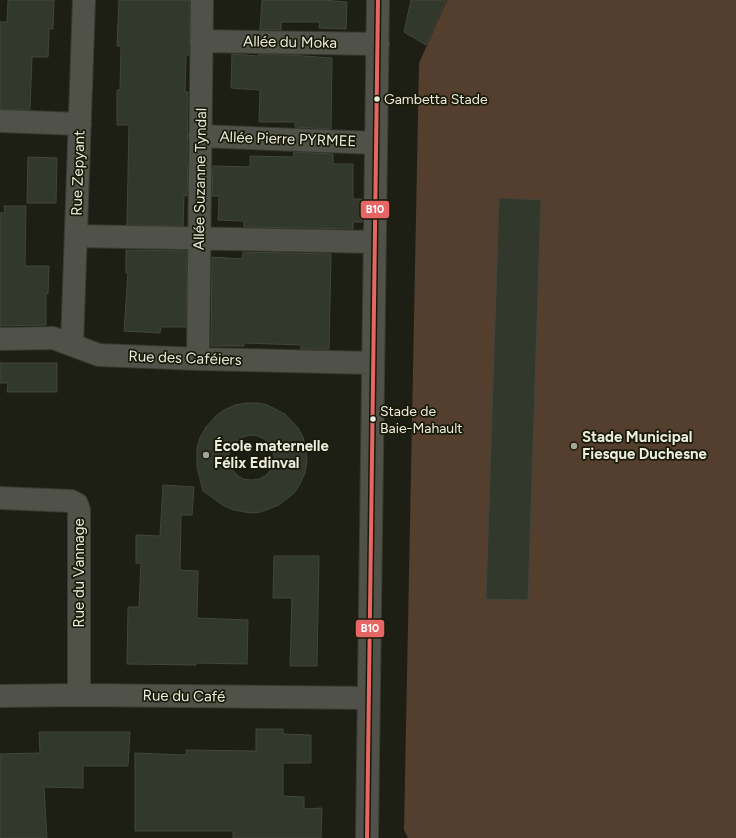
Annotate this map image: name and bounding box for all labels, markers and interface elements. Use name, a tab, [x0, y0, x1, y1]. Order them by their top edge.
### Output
street label: Allée du Moka	[243, 32, 337, 52]
place label: Gambetta Stade	[384, 91, 488, 108]
marker: Gambetta Stade	[372, 94, 382, 104]
street label: Allée Suzanne Tyndal	[190, 108, 210, 250]
street label: Allée Pierre PYRMEE	[219, 128, 357, 150]
street label: Rue Zepyant	[68, 130, 88, 216]
line badge: B10	[360, 200, 390, 219]
text: B10	[366, 203, 384, 216]
street label: Rue des Caféiers	[128, 347, 242, 369]
place label: Stade de Baie-Mahault	[380, 403, 463, 437]
marker: Stade de Baie-Mahault	[368, 414, 378, 424]
place label: Stade Municipal Fiesque Duchesne	[582, 428, 707, 463]
place label: École maternelle Félix Edinval	[214, 437, 329, 472]
marker: Stade Municipal Fiesque Duchesne	[569, 441, 579, 451]
marker: École maternelle Félix Edinval	[201, 450, 211, 460]
street label: Rue du Vannage	[70, 518, 88, 628]
line badge: B10	[355, 619, 385, 638]
text: B10	[361, 622, 379, 635]
street label: Rue du Café	[143, 686, 225, 706]

